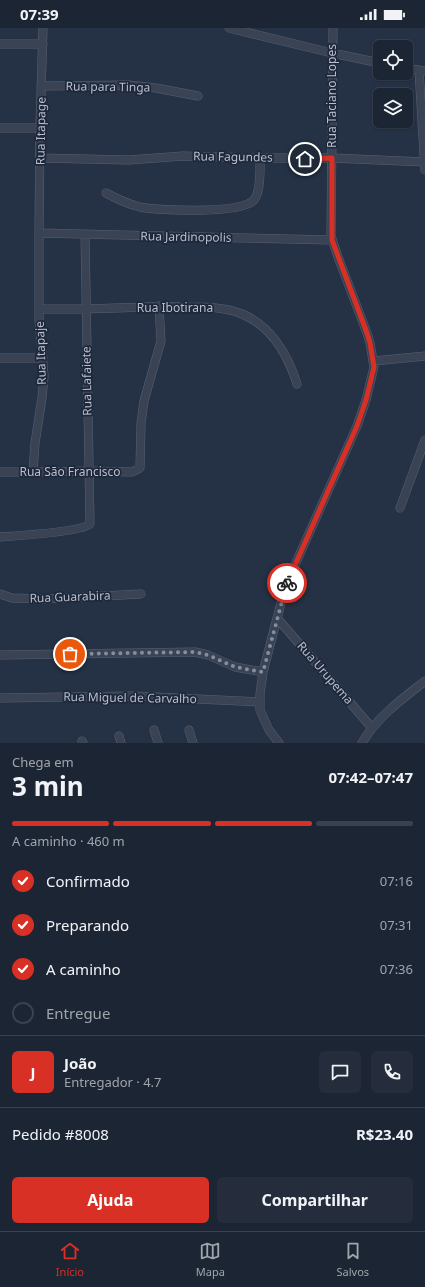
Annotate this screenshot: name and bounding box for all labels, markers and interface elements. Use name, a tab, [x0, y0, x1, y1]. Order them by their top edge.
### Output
text: 07:39	[20, 4, 59, 24]
map controls	[373, 40, 413, 128]
button: locate	[373, 40, 413, 80]
street label: Rua Taciano Lopes	[323, 44, 340, 148]
street label: Rua para Tinga	[66, 77, 151, 96]
button: layers	[373, 88, 413, 128]
street label: Rua Itapage	[31, 97, 50, 165]
pin	[288, 142, 322, 176]
street label: Rua Fagundes	[193, 147, 273, 166]
icon: home	[294, 148, 316, 170]
street label: Rua Jardinopolis	[140, 227, 232, 246]
street label: Rua Ibotirana	[137, 299, 213, 316]
street label: Rua Itapaje	[31, 321, 50, 385]
street label: Rua Lafaiete	[77, 346, 96, 416]
street label: Rua São Francisco	[19, 463, 121, 480]
courier	[267, 563, 307, 603]
icon: bike	[276, 572, 298, 594]
street label: Rua Guarabira	[29, 587, 111, 606]
pin	[53, 637, 87, 671]
street label: Rua Urupema	[293, 638, 357, 708]
icon: bag	[59, 643, 81, 665]
street label: Rua Miguel de Carvalho	[63, 688, 197, 707]
text: Chega em	[12, 753, 74, 771]
text: 07:42–07:47	[328, 767, 413, 787]
text: 3 min	[12, 768, 84, 804]
text: A caminho · 460 m	[12, 832, 125, 850]
icon: check	[12, 870, 34, 892]
text: Confirmado	[46, 871, 130, 891]
text: 07:16	[380, 872, 413, 890]
icon: check	[12, 914, 34, 936]
text: Preparando	[46, 915, 129, 935]
text: 07:31	[380, 916, 413, 934]
icon: check	[12, 958, 34, 980]
text: A caminho	[46, 959, 121, 979]
text: 07:36	[380, 960, 413, 978]
text: Entregue	[46, 1003, 110, 1023]
button: chat	[319, 1051, 361, 1093]
button: phone	[371, 1051, 413, 1093]
text: João	[64, 1053, 97, 1073]
text: J	[31, 1062, 35, 1082]
text: Entregador · 4.7	[64, 1073, 162, 1091]
text: Pedido #8008	[12, 1124, 109, 1144]
text: R$23.40	[356, 1124, 413, 1144]
button: Ajuda	[12, 1177, 209, 1223]
button: Compartilhar	[217, 1177, 413, 1223]
tab: Início	[56, 1240, 84, 1279]
tab: Mapa	[196, 1240, 225, 1279]
tab: Salvos	[337, 1240, 369, 1279]

